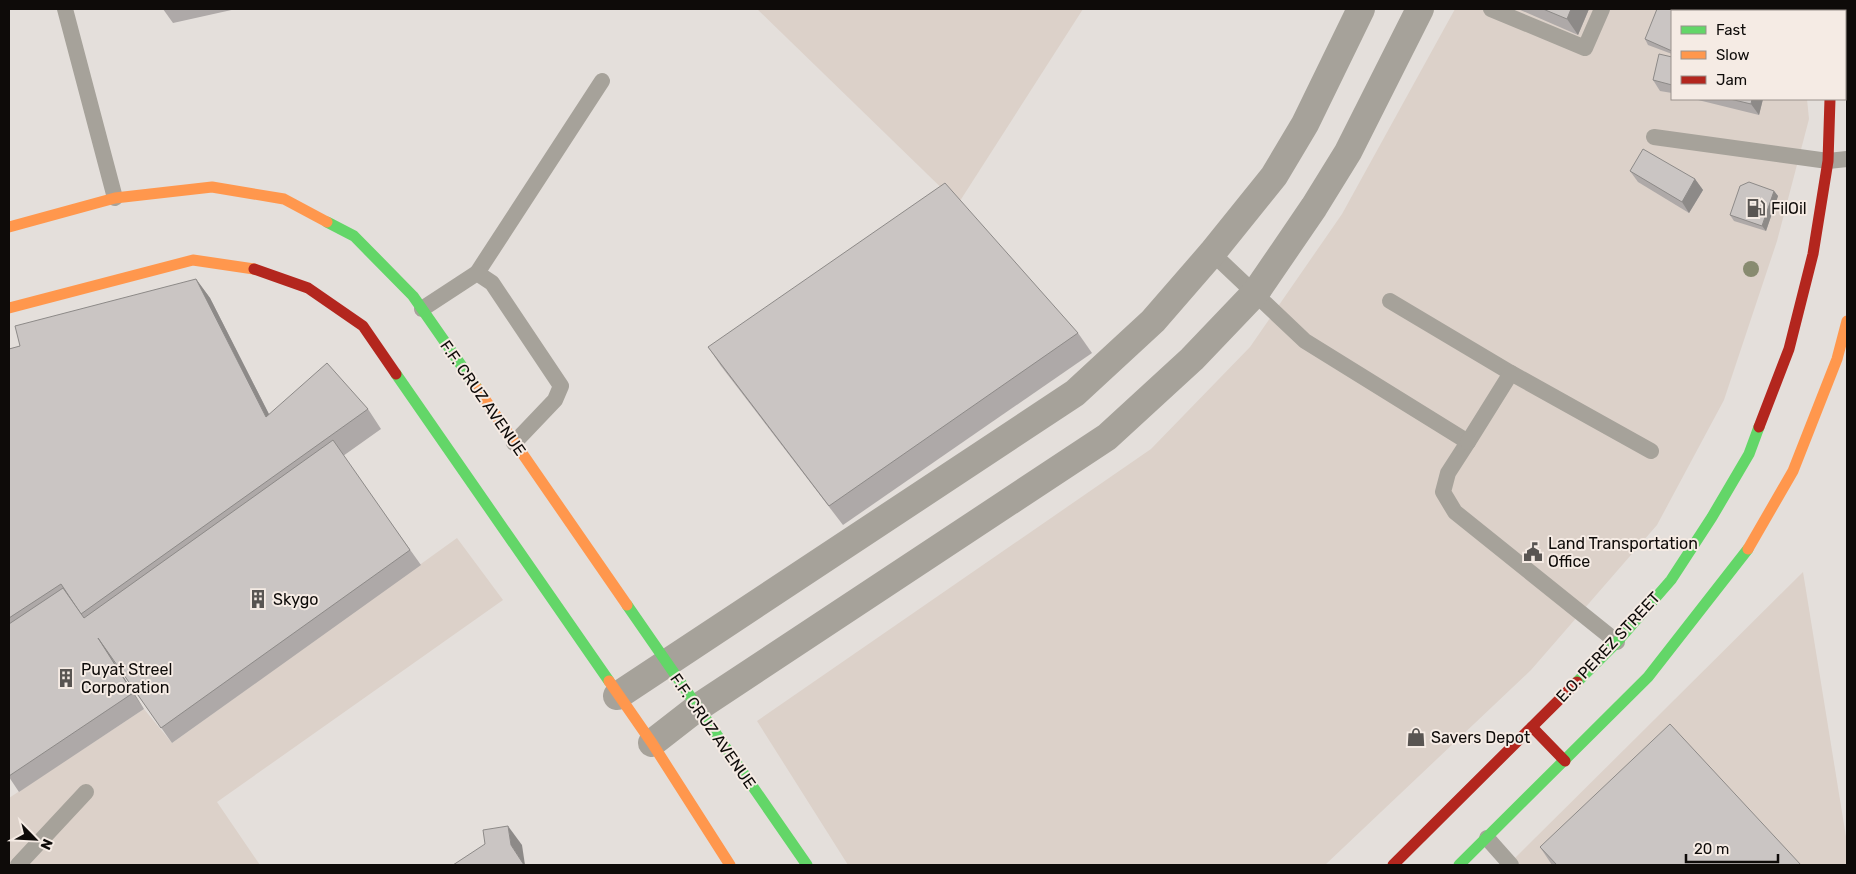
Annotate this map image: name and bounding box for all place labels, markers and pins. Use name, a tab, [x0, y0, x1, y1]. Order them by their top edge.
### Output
fuel station icon: FilOil	[1745, 197, 1767, 219]
place label: FilOil	[1771, 199, 1807, 218]
place label: Land Transportation Office	[1548, 534, 1698, 571]
public building icon: Land Transportation Office	[1522, 541, 1544, 563]
building icon: Skygo	[247, 588, 269, 610]
place label: Skygo	[273, 590, 319, 609]
place label: Puyat Streel Corporation	[81, 660, 172, 697]
building icon: Puyat Streel Corporation	[55, 667, 77, 689]
shop icon: Savers Depot	[1405, 726, 1427, 748]
place label: Savers Depot	[1431, 728, 1530, 747]

